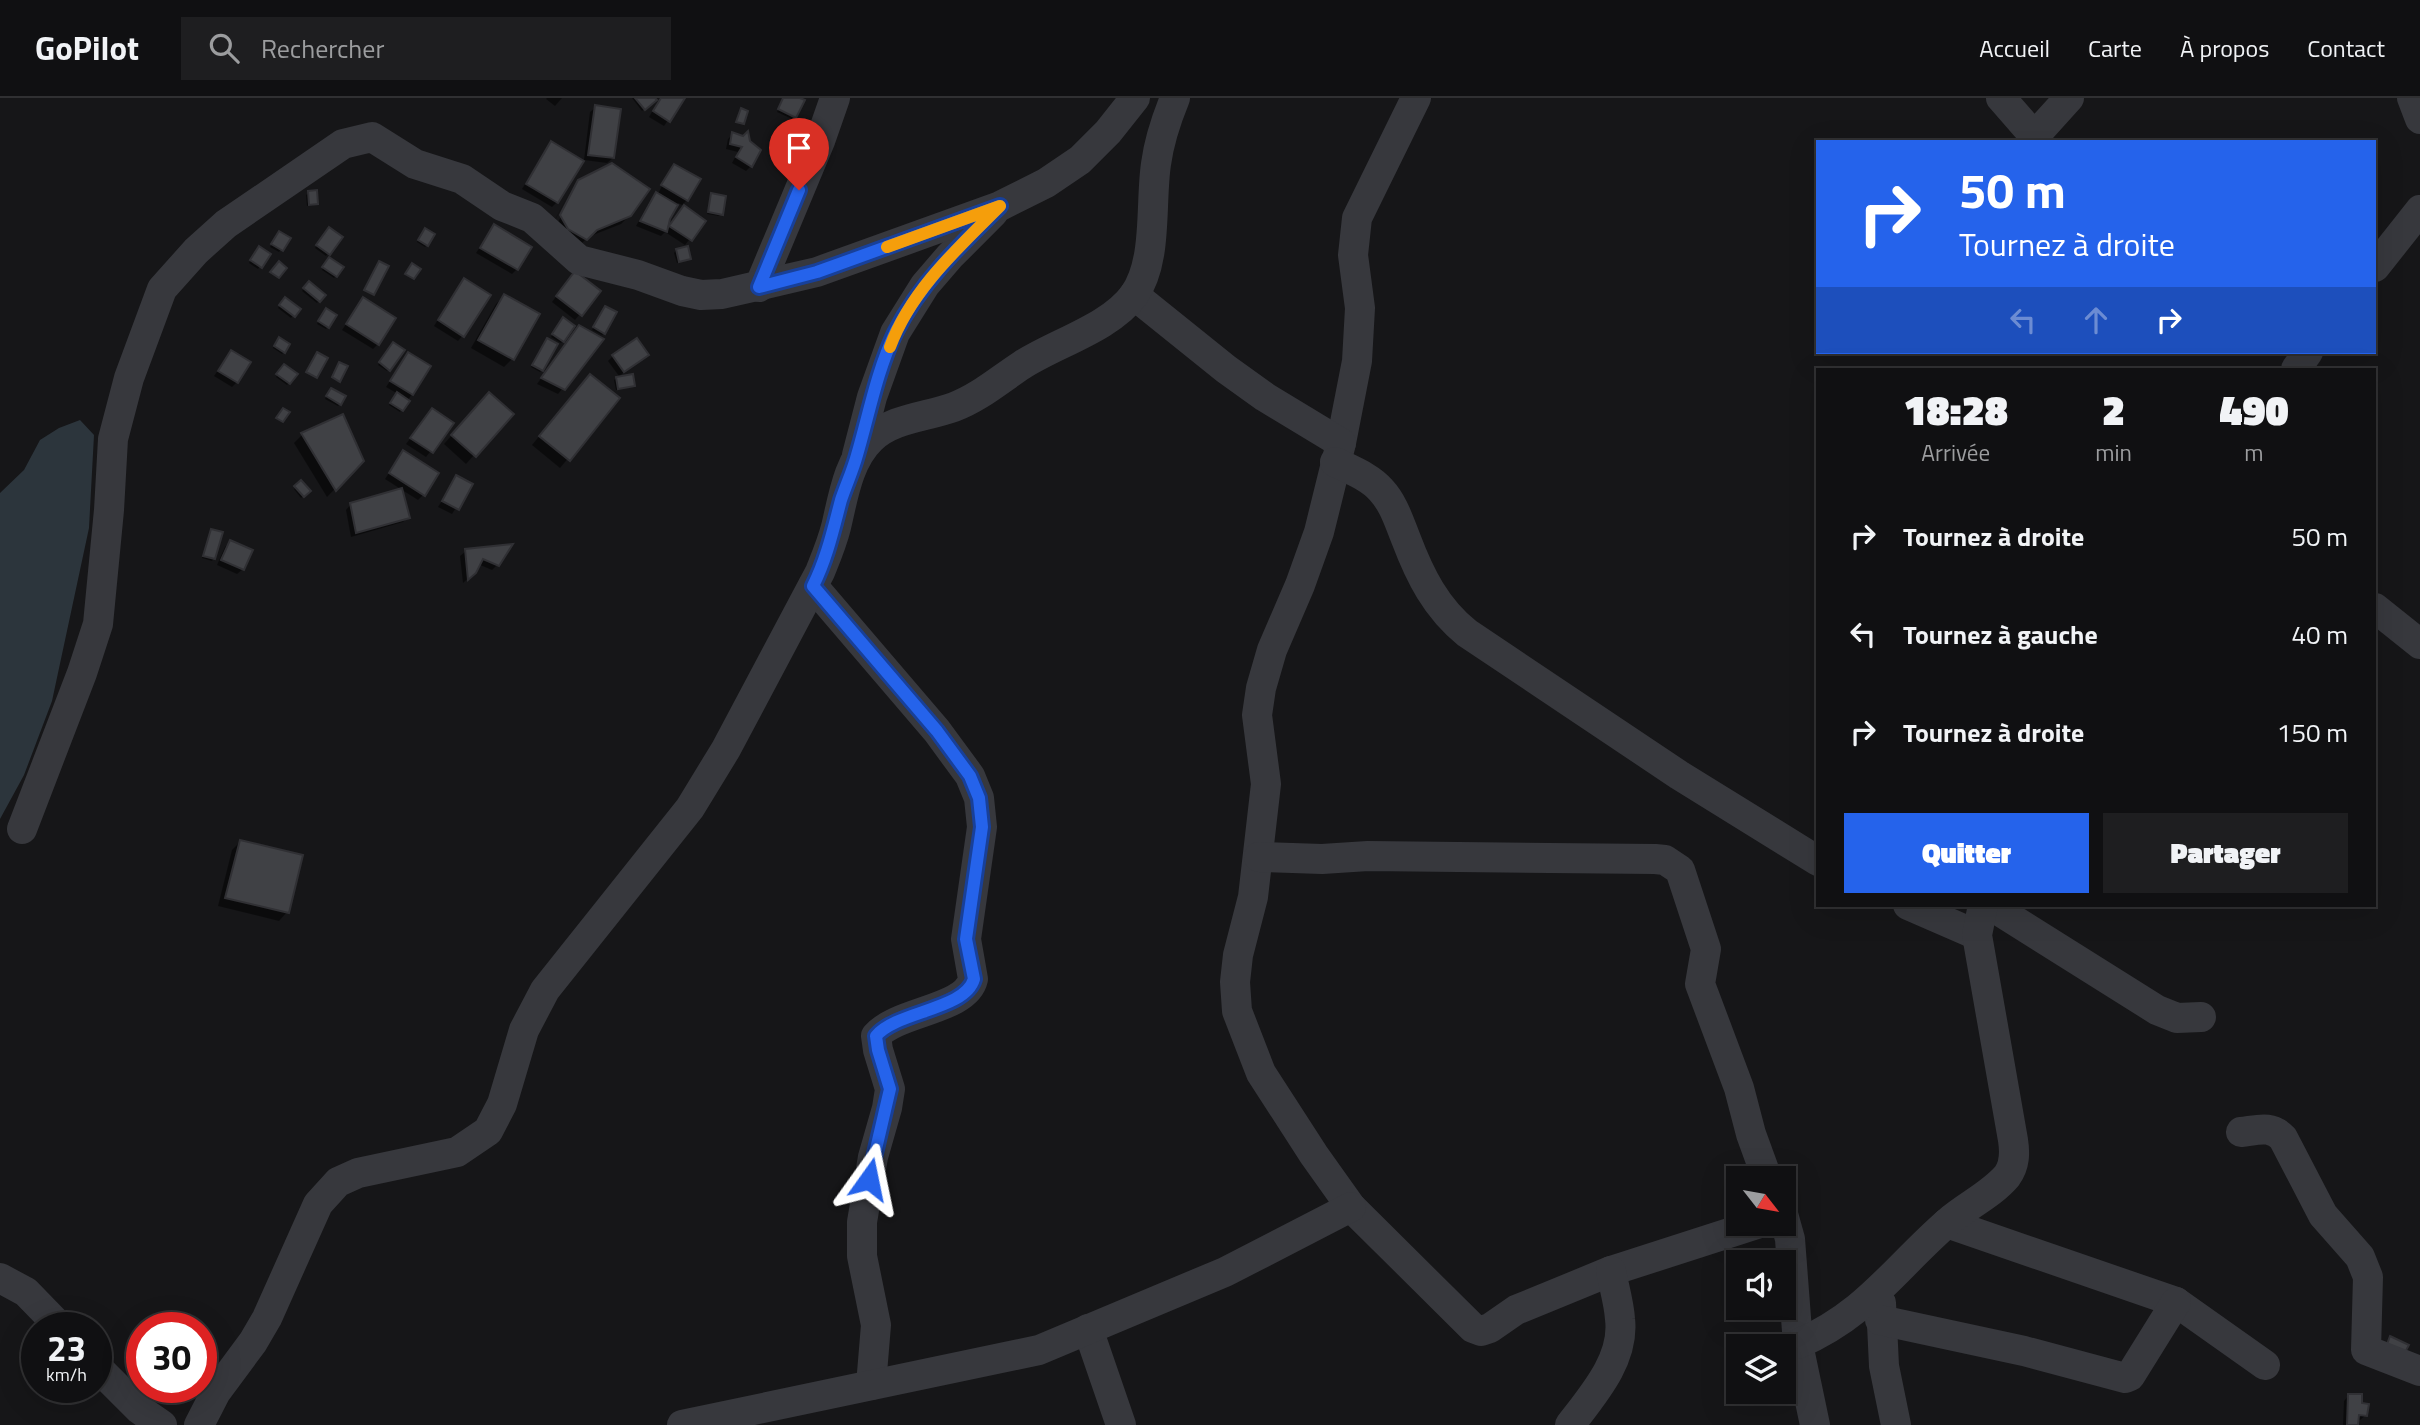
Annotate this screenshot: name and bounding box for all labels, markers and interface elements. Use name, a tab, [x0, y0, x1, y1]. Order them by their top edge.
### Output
search box	[181, 17, 671, 80]
text: GoPilot	[35, 23, 139, 73]
icon: search	[205, 29, 243, 67]
text: Rechercher	[261, 29, 384, 68]
text: Accueil	[1979, 30, 2050, 66]
text: Carte	[2088, 30, 2142, 66]
text: À propos	[2180, 30, 2269, 66]
text: Contact	[2307, 30, 2385, 66]
pin	[769, 118, 829, 190]
icon: arrive	[780, 129, 818, 167]
text: 50 m	[1959, 152, 2066, 227]
icon: right	[1844, 168, 1935, 259]
text: Tournez à droite	[1959, 220, 2175, 268]
icon: left	[2004, 301, 2042, 339]
icon: ahead	[2077, 301, 2115, 339]
icon: right	[2150, 301, 2188, 339]
text: 18:28	[1903, 377, 2008, 441]
text: 2	[2102, 377, 2125, 441]
text: 490	[2219, 377, 2289, 441]
text: Arrivée	[1921, 435, 1990, 470]
text: min	[2095, 435, 2132, 470]
text: m	[2244, 435, 2264, 470]
icon: right	[1844, 517, 1882, 555]
text: Tournez à droite	[1903, 517, 2084, 556]
text: 50 m	[2291, 517, 2348, 556]
icon: left	[1844, 615, 1882, 653]
text: Tournez à gauche	[1903, 615, 2098, 654]
text: 40 m	[2291, 615, 2348, 654]
icon: right	[1844, 713, 1882, 751]
text: Tournez à droite	[1903, 713, 2084, 752]
text: 150 m	[2277, 713, 2348, 752]
button: Quitter	[1844, 813, 2089, 893]
button: Partager	[2103, 813, 2348, 893]
position arrow	[832, 1142, 906, 1216]
north arrow	[1726, 1166, 1796, 1236]
map controls	[1726, 1166, 1796, 1404]
button: sound	[1726, 1250, 1796, 1320]
speed limit sign: 30	[126, 1312, 217, 1403]
text: 23	[47, 1321, 86, 1375]
button: layers	[1726, 1334, 1796, 1404]
text: km/h	[46, 1361, 87, 1388]

